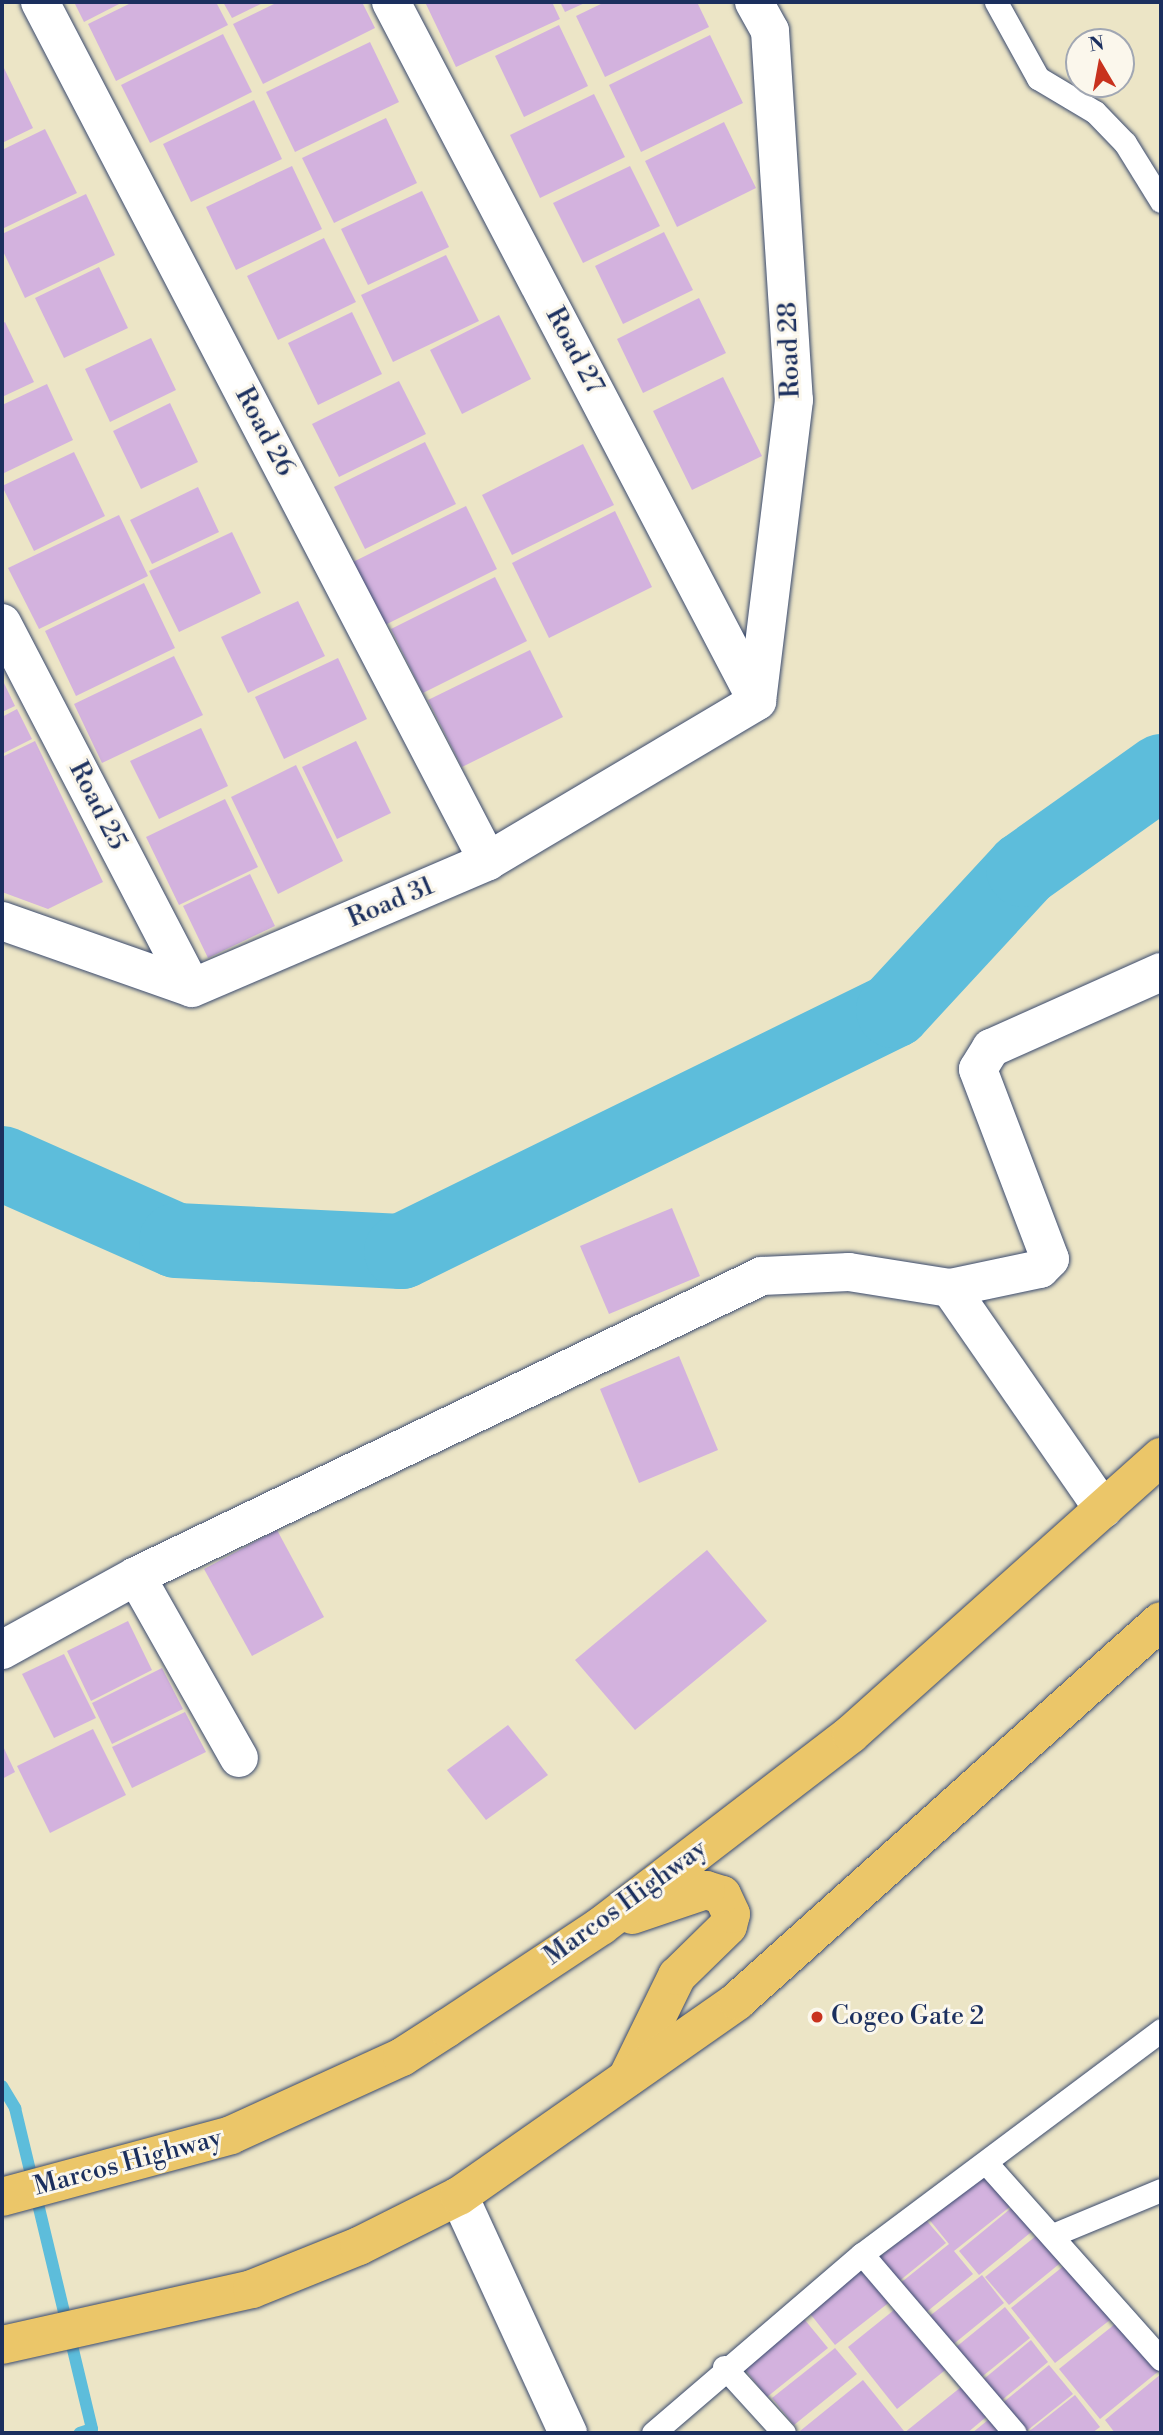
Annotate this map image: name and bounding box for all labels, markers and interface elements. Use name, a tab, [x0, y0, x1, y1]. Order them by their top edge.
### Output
north arrow	[1065, 28, 1135, 98]
text: N	[1087, 31, 1106, 57]
street label: Road 28	[773, 301, 807, 399]
street label: Road 27	[538, 302, 610, 400]
street label: Road 26	[228, 382, 300, 482]
street label: Road 25	[62, 757, 132, 855]
street label: Road 31	[343, 871, 439, 935]
street label: Marcos Highway	[539, 1834, 713, 1972]
place label: Cogeo Gate 2	[831, 2001, 984, 2033]
marker: Cogeo Gate 2	[809, 2009, 825, 2025]
street label: Marcos Highway	[31, 2123, 225, 2203]

